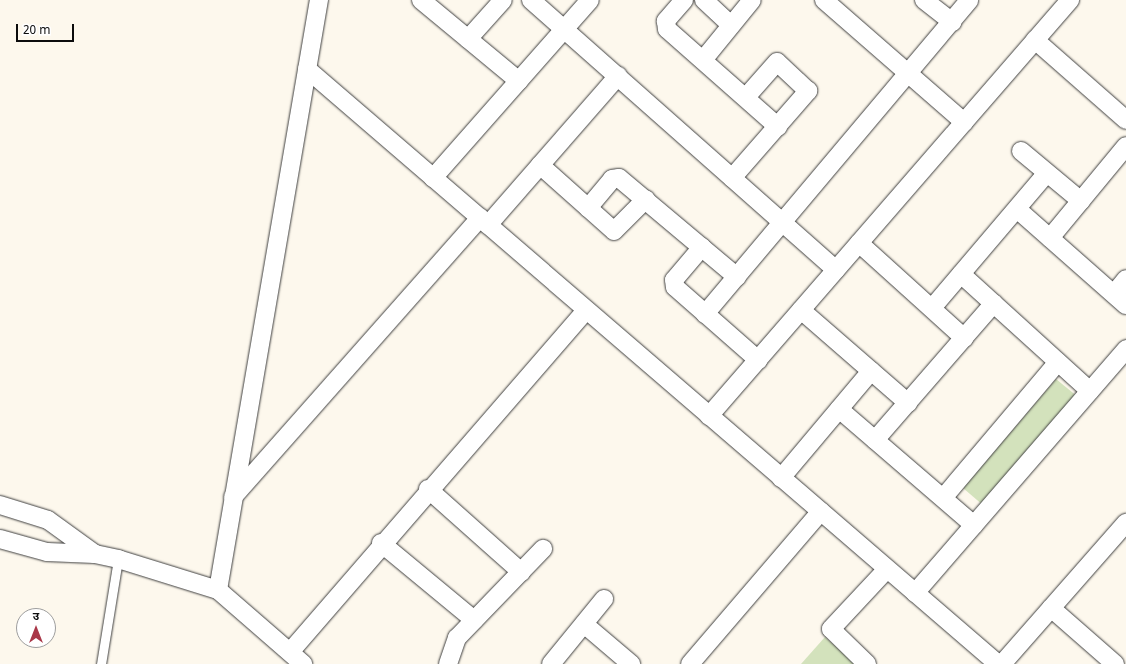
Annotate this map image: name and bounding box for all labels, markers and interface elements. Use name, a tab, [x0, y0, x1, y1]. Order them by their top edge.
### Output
scale bar	[18, 16, 76, 42]
text: 20 m	[23, 23, 51, 39]
north arrow	[16, 608, 56, 648]
text: उ	[33, 610, 39, 624]

